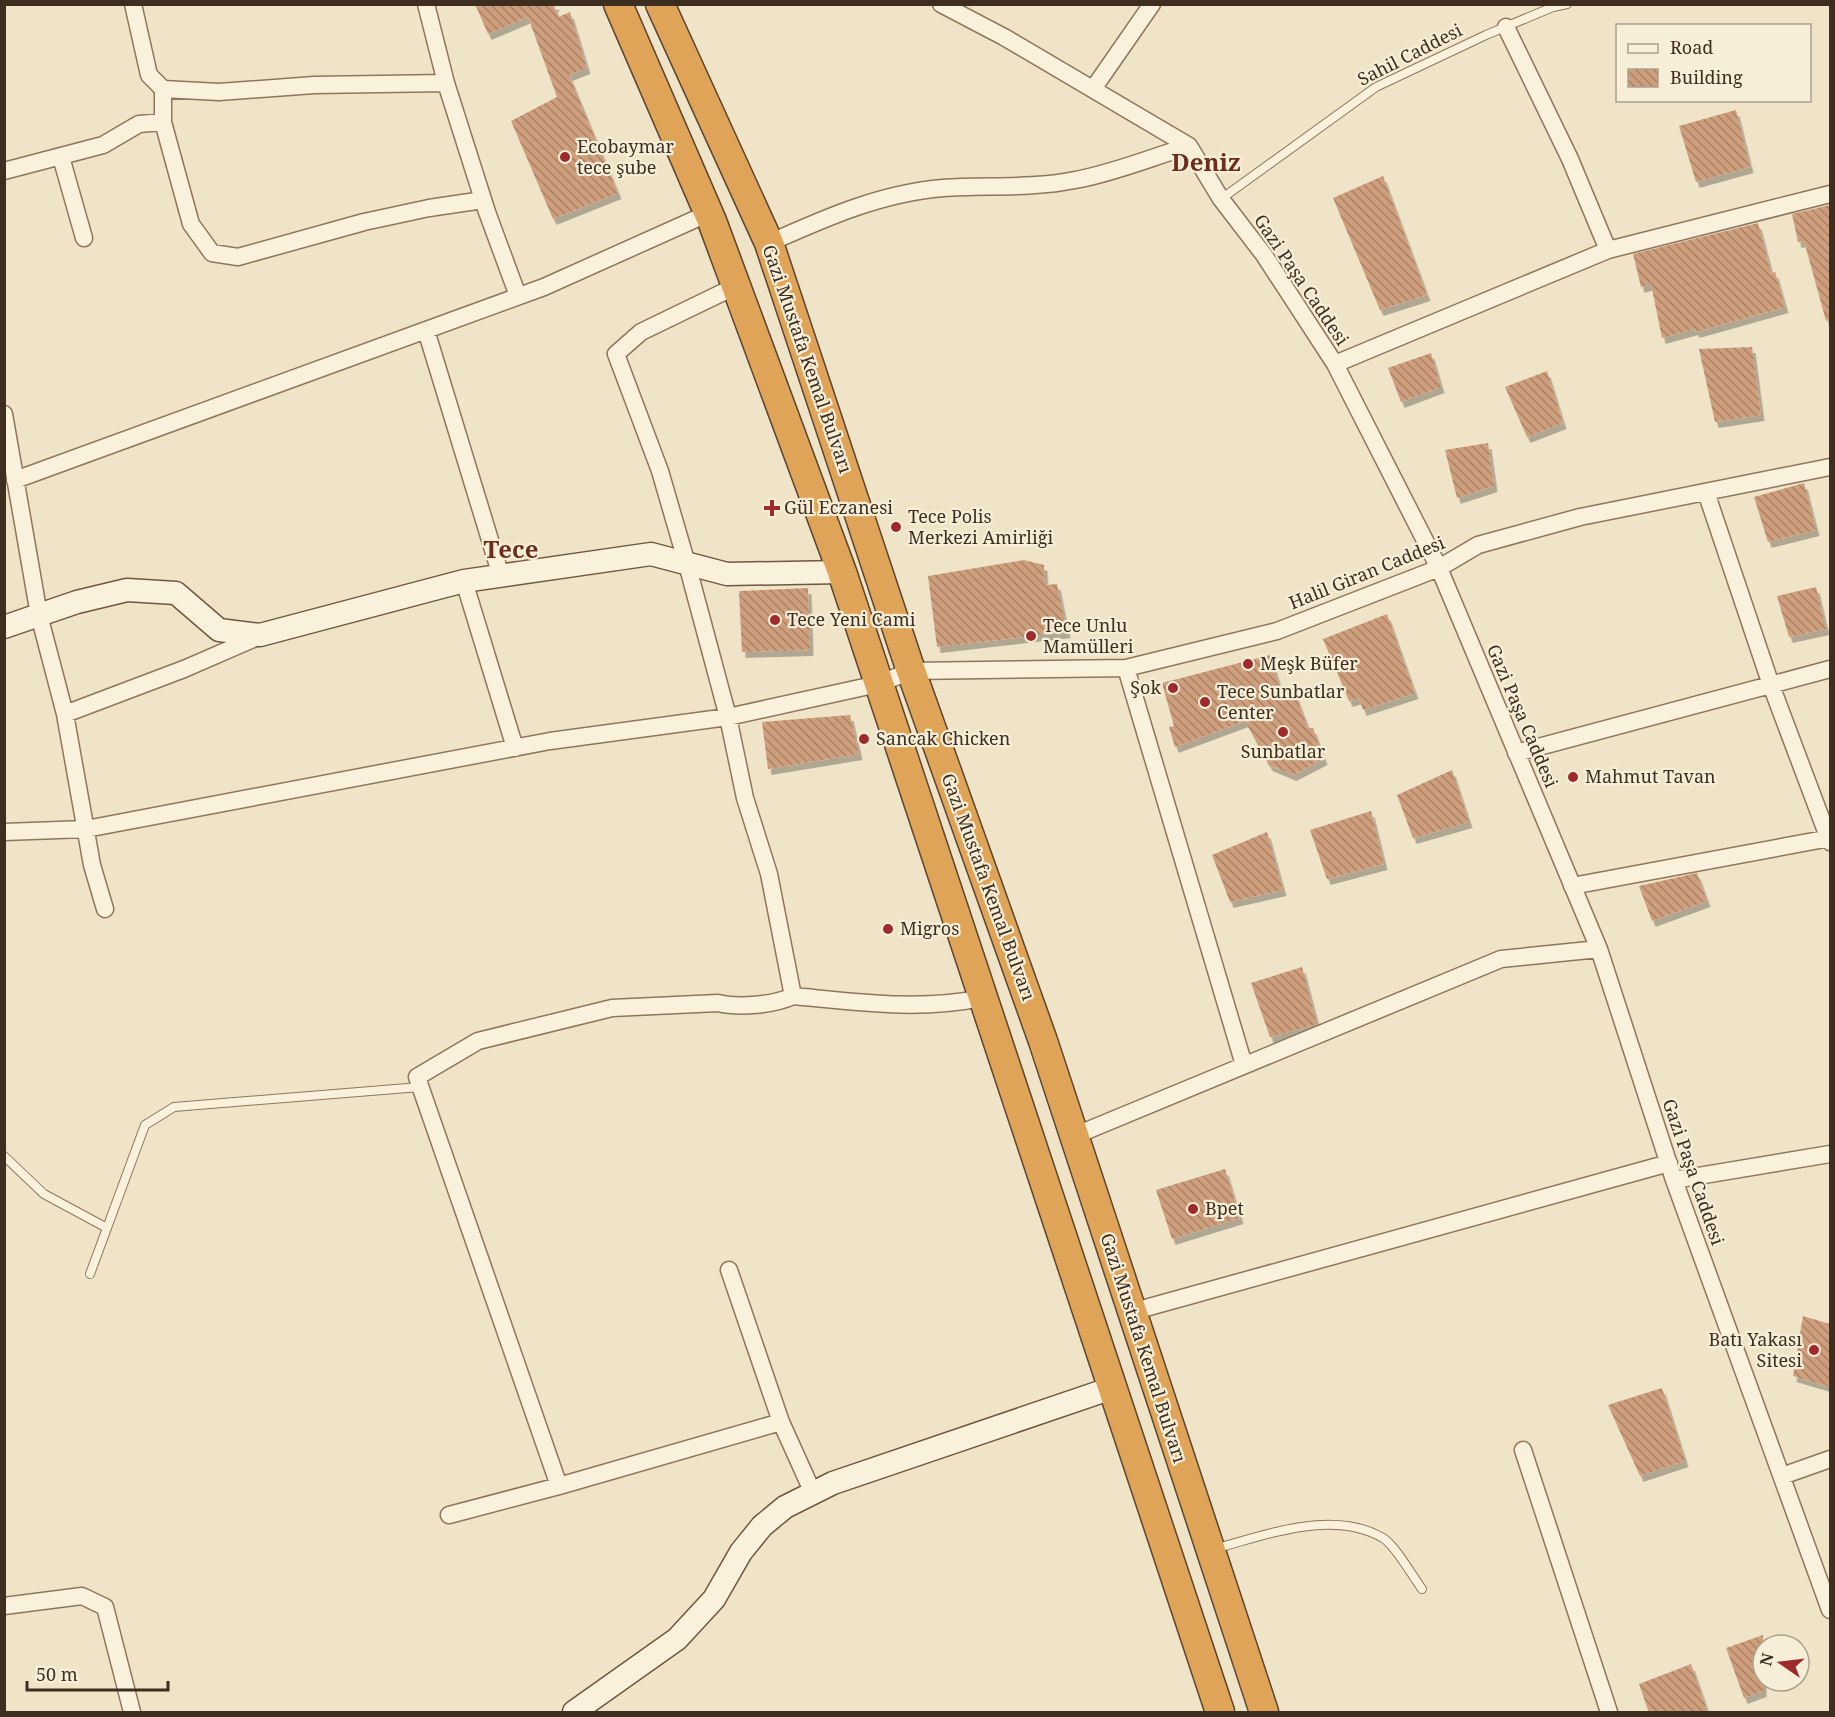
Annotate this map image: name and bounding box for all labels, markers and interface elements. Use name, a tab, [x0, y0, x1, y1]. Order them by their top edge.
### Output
street label: Sahil Caddesi	[1353, 17, 1466, 91]
legend	[1616, 24, 1811, 102]
text: Road	[1670, 35, 1713, 59]
text: Building	[1670, 65, 1743, 89]
place label: Ecobaymar tece şube	[577, 134, 675, 179]
district label: Deniz	[1171, 145, 1241, 178]
marker: Ecobaymar tece şube	[558, 150, 572, 164]
street label: Gazi Paşa Caddesi	[1249, 209, 1355, 350]
street label: Gazi Mustafa Kemal Bulvarı	[758, 241, 858, 476]
place label: Gül Eczanesi	[784, 495, 893, 519]
marker: Gül Eczanesi	[765, 501, 779, 515]
place label: Tece Polis Merkezi Amirliği	[908, 504, 1053, 549]
marker: Tece Polis Merkezi Amirliği	[889, 520, 903, 534]
street label: Halil Giran Caddesi	[1285, 530, 1448, 614]
district label: Tece	[484, 532, 538, 565]
place label: Tece Yeni Cami	[787, 607, 916, 631]
marker: Tece Yeni Cami	[768, 613, 782, 627]
place label: Tece Unlu Mamülleri	[1043, 613, 1134, 658]
marker: Tece Unlu Mamülleri	[1024, 629, 1038, 643]
street label: Gazi Paşa Caddesi	[1482, 640, 1564, 791]
place label: Meşk Büfer	[1260, 651, 1358, 675]
marker: Meşk Büfer	[1241, 657, 1255, 671]
place label: Şok	[1130, 675, 1161, 699]
place label: Tece Sunbatlar Center	[1217, 679, 1345, 724]
marker: Şok	[1166, 681, 1180, 695]
marker: Tece Sunbatlar Center	[1198, 695, 1212, 709]
marker: Sunbatlar	[1276, 725, 1290, 739]
place label: Sancak Chicken	[876, 726, 1011, 750]
marker: Sancak Chicken	[857, 732, 871, 746]
place label: Sunbatlar	[1241, 739, 1326, 763]
place label: Mahmut Tavan	[1585, 764, 1716, 788]
street label: Gazi Mustafa Kemal Bulvarı	[937, 770, 1041, 1004]
marker: Mahmut Tavan	[1566, 770, 1580, 784]
place label: Migros	[900, 916, 959, 940]
marker: Migros	[881, 922, 895, 936]
street label: Gazi Paşa Caddesi	[1658, 1095, 1730, 1248]
place label: Bpet	[1205, 1196, 1244, 1220]
marker: Bpet	[1186, 1202, 1200, 1216]
street label: Gazi Mustafa Kemal Bulvarı	[1095, 1230, 1192, 1466]
place label: Batı Yakası Sitesi	[1708, 1327, 1802, 1372]
marker: Batı Yakası Sitesi	[1807, 1343, 1821, 1357]
north arrow	[1751, 1633, 1811, 1693]
text: N	[1754, 1650, 1779, 1668]
scale bar	[27, 1654, 168, 1692]
text: 50 m	[36, 1662, 78, 1686]

